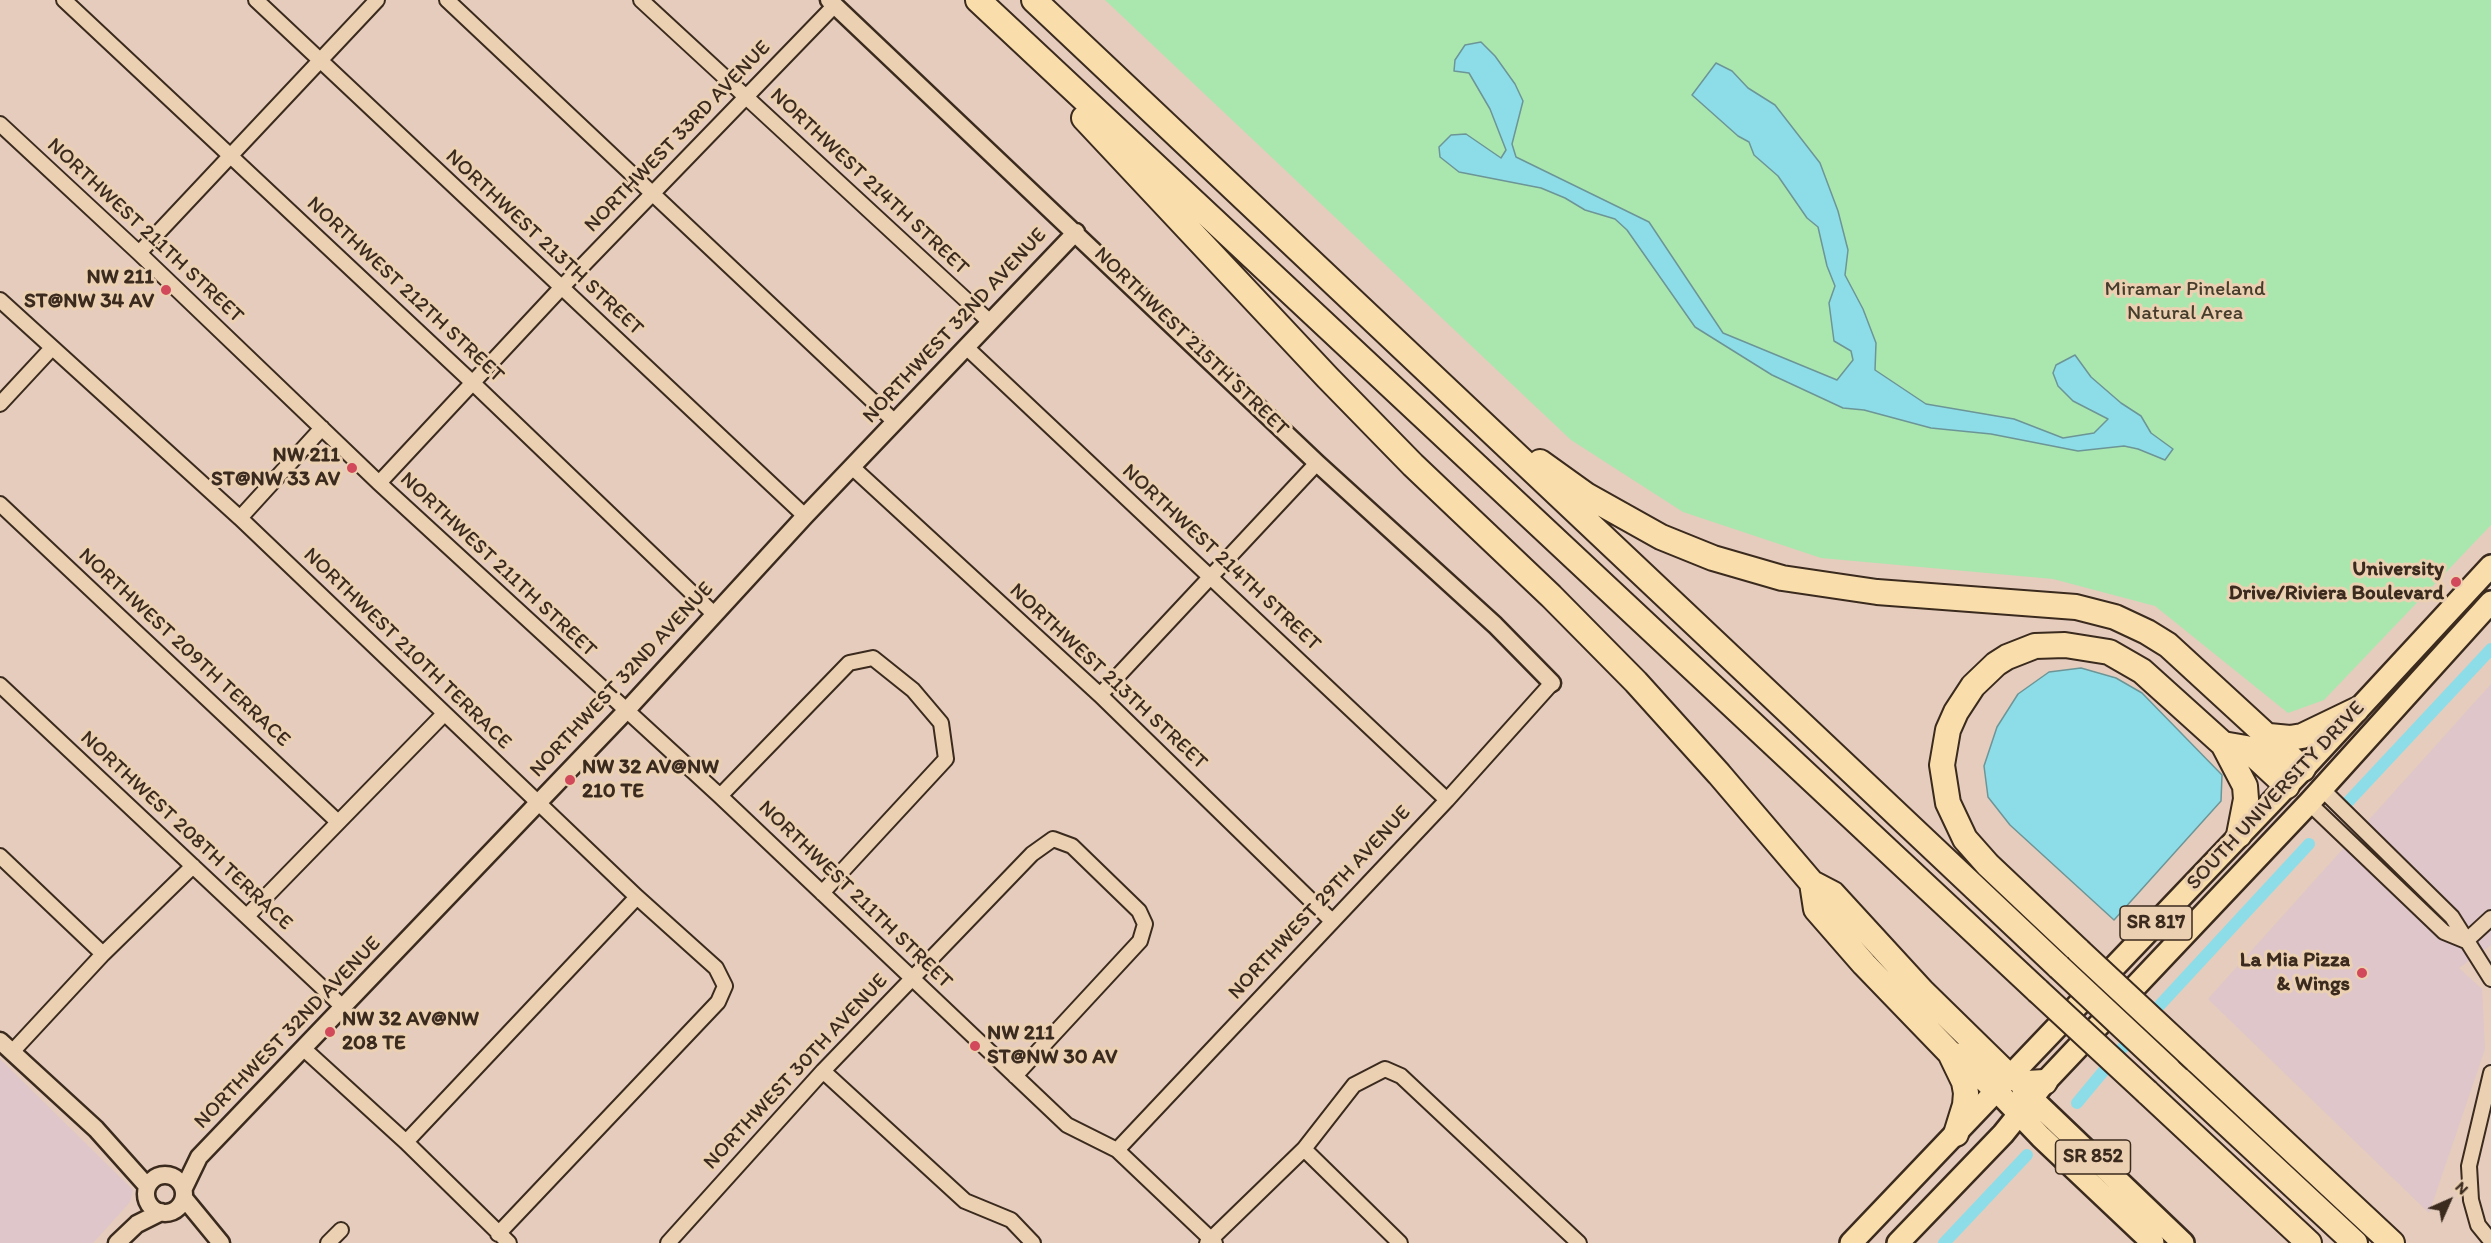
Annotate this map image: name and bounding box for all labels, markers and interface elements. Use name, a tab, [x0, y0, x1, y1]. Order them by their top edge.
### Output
street label: NORTHWEST 33RD AVENUE	[580, 36, 776, 238]
street label: NORTHWEST 214TH STREET	[764, 83, 974, 281]
street label: NORTHWEST 211TH STREET	[41, 133, 249, 329]
street label: NORTHWEST 213TH STREET	[440, 145, 648, 341]
street label: NORTHWEST 212TH STREET	[301, 192, 509, 388]
street label: NORTHWEST 32ND AVENUE	[858, 223, 1052, 429]
street label: NORTHWEST 215TH STREET	[1088, 242, 1294, 442]
place label: NW 211 ST@NW 34 AV	[24, 265, 154, 315]
park label: Miramar Pineland Natural Area	[2105, 277, 2265, 327]
marker: NW 211 ST@NW 34 AV	[159, 283, 173, 297]
place label: NW 211 ST@NW 33 AV	[211, 443, 340, 493]
street label: NORTHWEST 214TH STREET	[1116, 459, 1326, 657]
marker: NW 211 ST@NW 33 AV	[345, 461, 359, 475]
street label: NORTHWEST 211TH STREET	[394, 467, 602, 663]
street label: NORTHWEST 209TH TERRACE	[73, 543, 295, 753]
street label: NORTHWEST 210TH TERRACE	[298, 543, 516, 755]
place label: University Drive/Riviera Boulevard	[2229, 557, 2444, 607]
marker: University Drive/Riviera Boulevard	[2449, 575, 2463, 589]
street label: NORTHWEST 32ND AVENUE	[525, 577, 719, 783]
street label: NORTHWEST 213TH STREET	[1004, 579, 1212, 775]
street label: SOUTH UNIVERSITY DRIVE	[2182, 696, 2370, 896]
street label: NORTHWEST 208TH TERRACE	[75, 726, 297, 936]
place label: NW 32 AV@NW 210 TE	[582, 755, 719, 805]
marker: NW 32 AV@NW 210 TE	[563, 773, 577, 787]
street label: NORTHWEST 211TH STREET	[753, 796, 957, 994]
street label: NORTHWEST 29TH AVENUE	[1223, 801, 1417, 1005]
road number: SR 817	[2120, 906, 2192, 940]
street label: NORTHWEST 32ND AVENUE	[189, 931, 387, 1135]
place label: La Mia Pizza & Wings	[2240, 948, 2350, 998]
marker: La Mia Pizza & Wings	[2355, 966, 2369, 980]
street label: NORTHWEST 30TH AVENUE	[699, 969, 893, 1175]
place label: NW 32 AV@NW 208 TE	[342, 1007, 479, 1057]
place label: NW 211 ST@NW 30 AV	[987, 1021, 1117, 1071]
marker: NW 32 AV@NW 208 TE	[323, 1025, 337, 1039]
marker: NW 211 ST@NW 30 AV	[968, 1039, 982, 1053]
road number: SR 852	[2056, 1140, 2130, 1174]
north arrow	[2419, 1171, 2479, 1231]
text: N	[2452, 1177, 2473, 1198]

